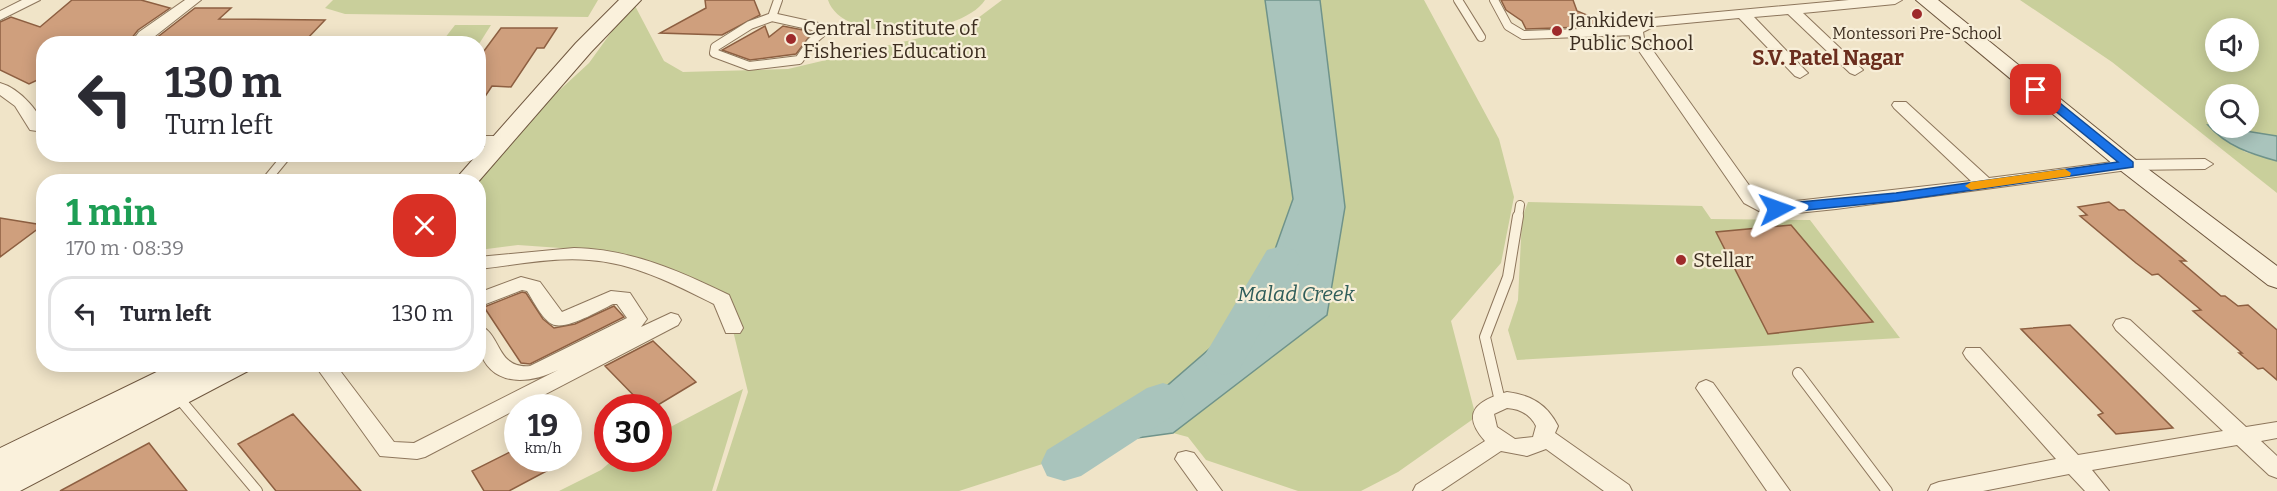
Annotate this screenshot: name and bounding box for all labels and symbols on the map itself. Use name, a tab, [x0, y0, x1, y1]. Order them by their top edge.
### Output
marker: Montessori Pre-School	[1910, 7, 1924, 21]
place label: Jankidevi Public School	[1568, 8, 1694, 55]
place label: Central Institute of Fisheries Education	[803, 16, 987, 63]
marker: Jankidevi Public School	[1550, 24, 1564, 38]
place label: Montessori Pre-School	[1832, 24, 2002, 43]
marker: Central Institute of Fisheries Education	[784, 32, 798, 46]
district label: S.V. Patel Nagar	[1752, 45, 1904, 71]
pin	[2010, 64, 2061, 115]
position arrow	[1745, 177, 1809, 241]
place label: Stellar	[1693, 248, 1754, 272]
marker: Stellar	[1674, 253, 1688, 267]
water label: Malad Creek	[1237, 281, 1355, 307]
speed limit sign: 30	[594, 394, 672, 472]

